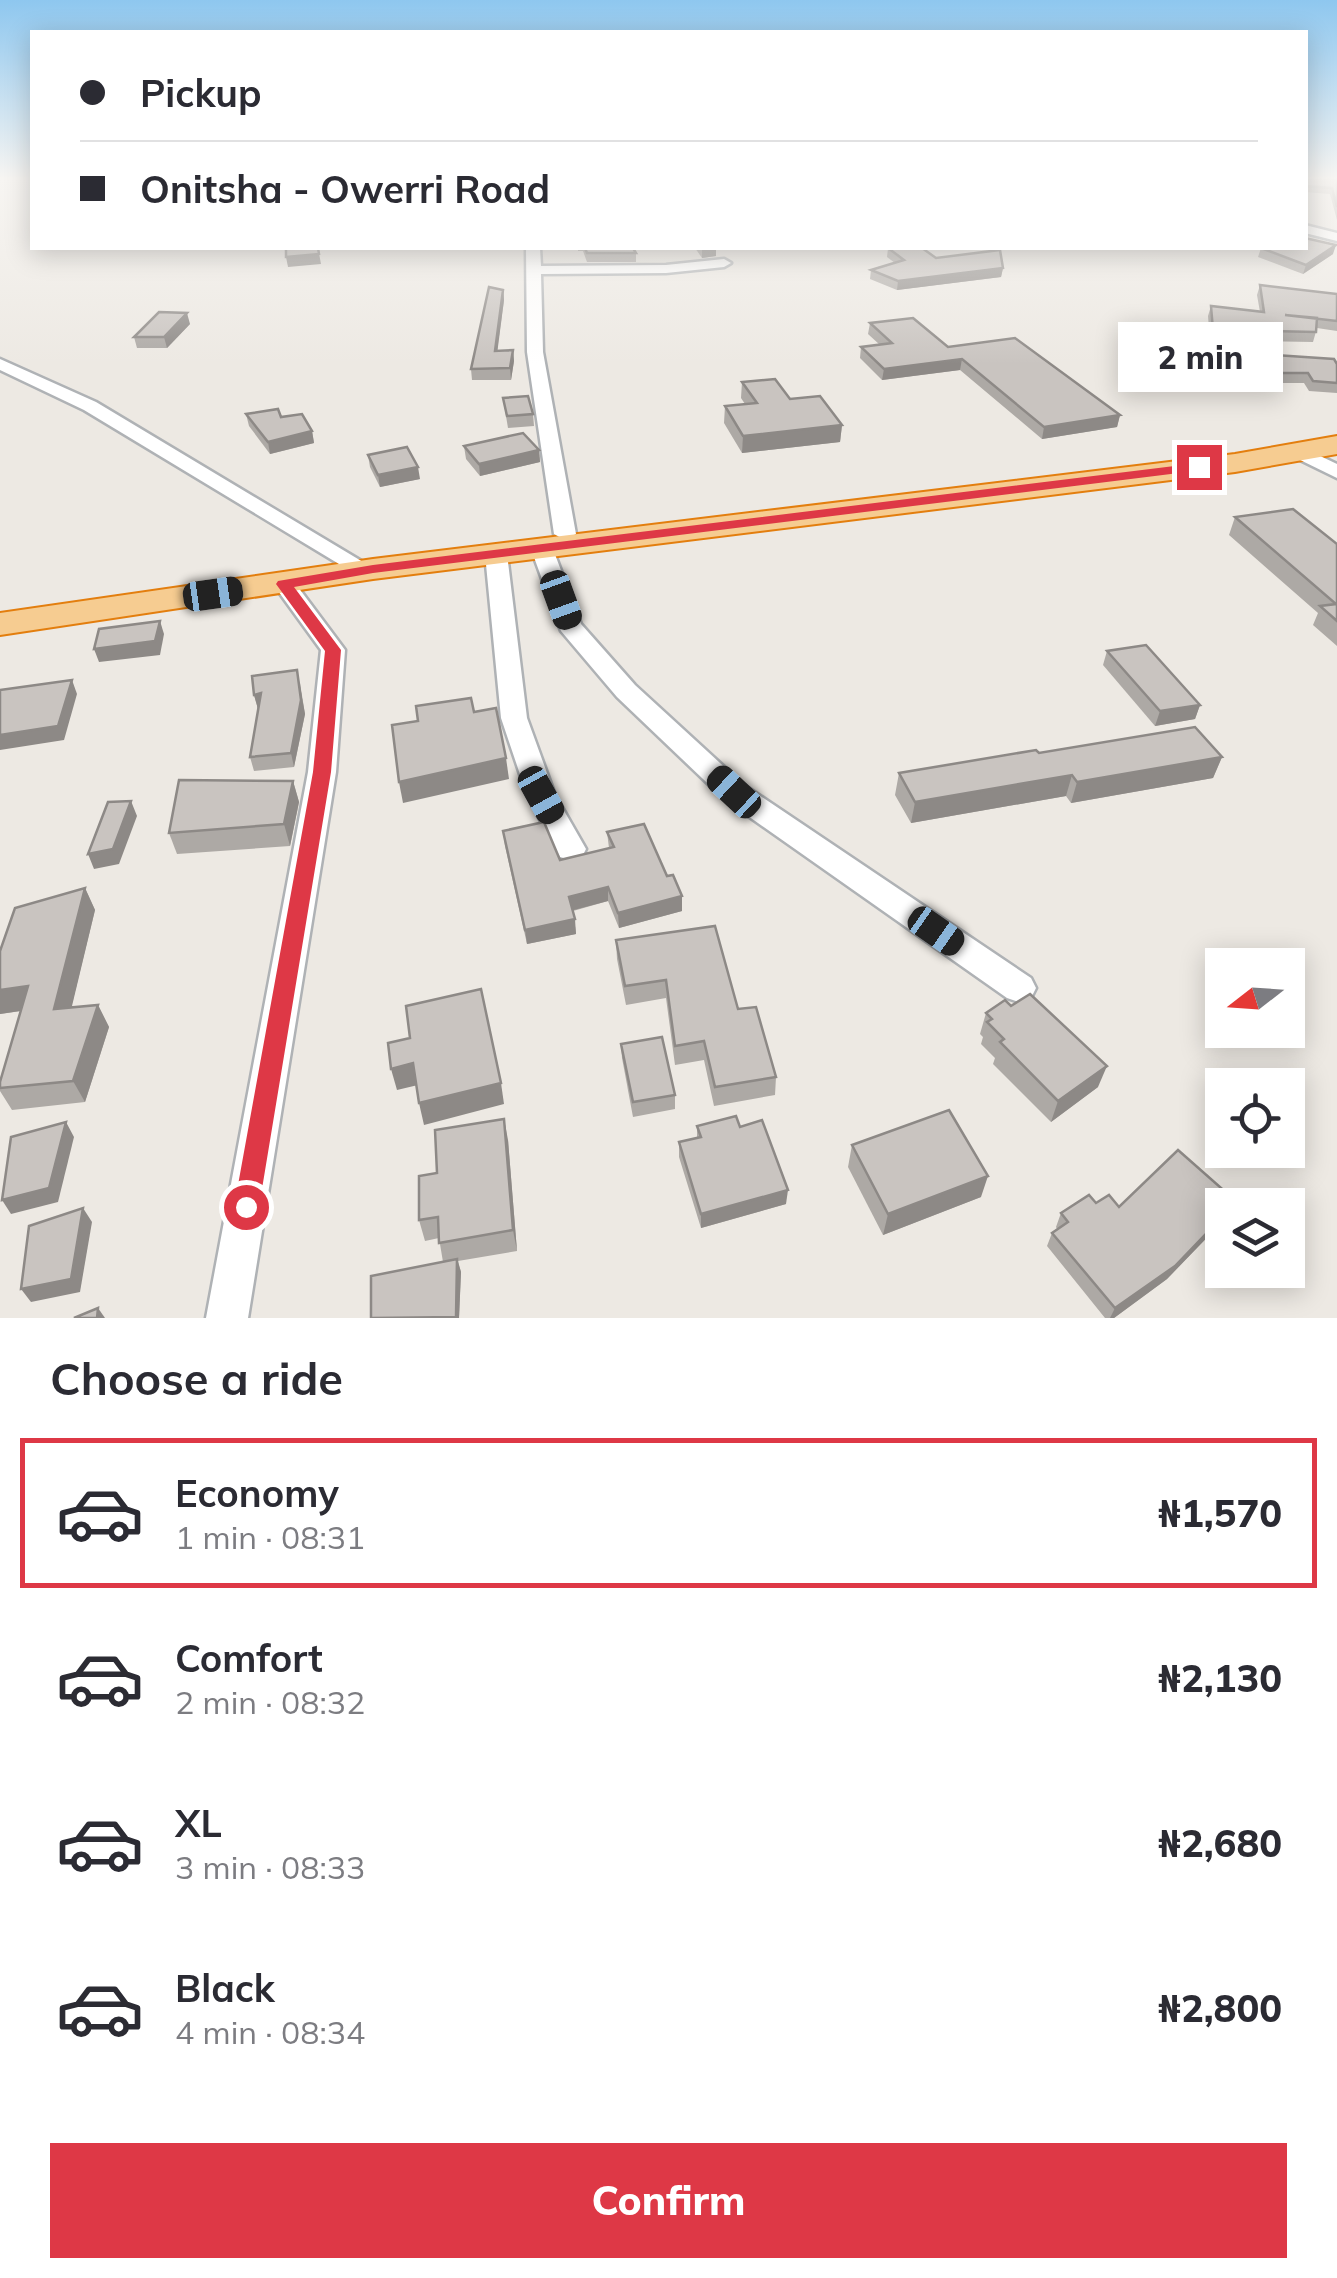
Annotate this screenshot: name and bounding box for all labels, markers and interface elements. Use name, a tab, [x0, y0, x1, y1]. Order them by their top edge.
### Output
text: Pickup	[140, 69, 262, 117]
text: Onitsha - Owerri Road	[140, 165, 550, 213]
callout: 2 min	[1116, 322, 1282, 392]
text: 2 min	[1158, 337, 1243, 377]
route end	[1177, 445, 1222, 490]
car	[537, 567, 585, 633]
car	[181, 575, 245, 613]
car	[513, 761, 569, 829]
car	[702, 761, 766, 823]
car	[903, 902, 969, 960]
north arrow	[1205, 948, 1305, 1048]
map controls	[1205, 948, 1305, 1288]
button: locate	[1205, 1068, 1305, 1168]
route start	[224, 1185, 269, 1230]
button: layers	[1205, 1188, 1305, 1288]
text: Choose a ride	[50, 1350, 343, 1406]
icon: car	[55, 1468, 145, 1558]
text: Economy	[175, 1469, 339, 1517]
text: ₦1,570	[1158, 1489, 1282, 1537]
text: 1 min · 08:31	[175, 1517, 365, 1557]
icon: car	[55, 1633, 145, 1723]
text: Comfort	[175, 1634, 323, 1682]
text: ₦2,130	[1158, 1654, 1282, 1702]
text: 2 min · 08:32	[175, 1682, 365, 1722]
icon: car	[55, 1798, 145, 1888]
text: XL	[175, 1799, 222, 1847]
text: ₦2,680	[1158, 1819, 1282, 1867]
text: 3 min · 08:33	[175, 1847, 365, 1887]
icon: car	[55, 1963, 145, 2053]
text: Black	[175, 1964, 275, 2012]
text: ₦2,800	[1158, 1984, 1282, 2032]
text: 4 min · 08:34	[175, 2012, 365, 2052]
button: Confirm	[50, 2143, 1287, 2258]

